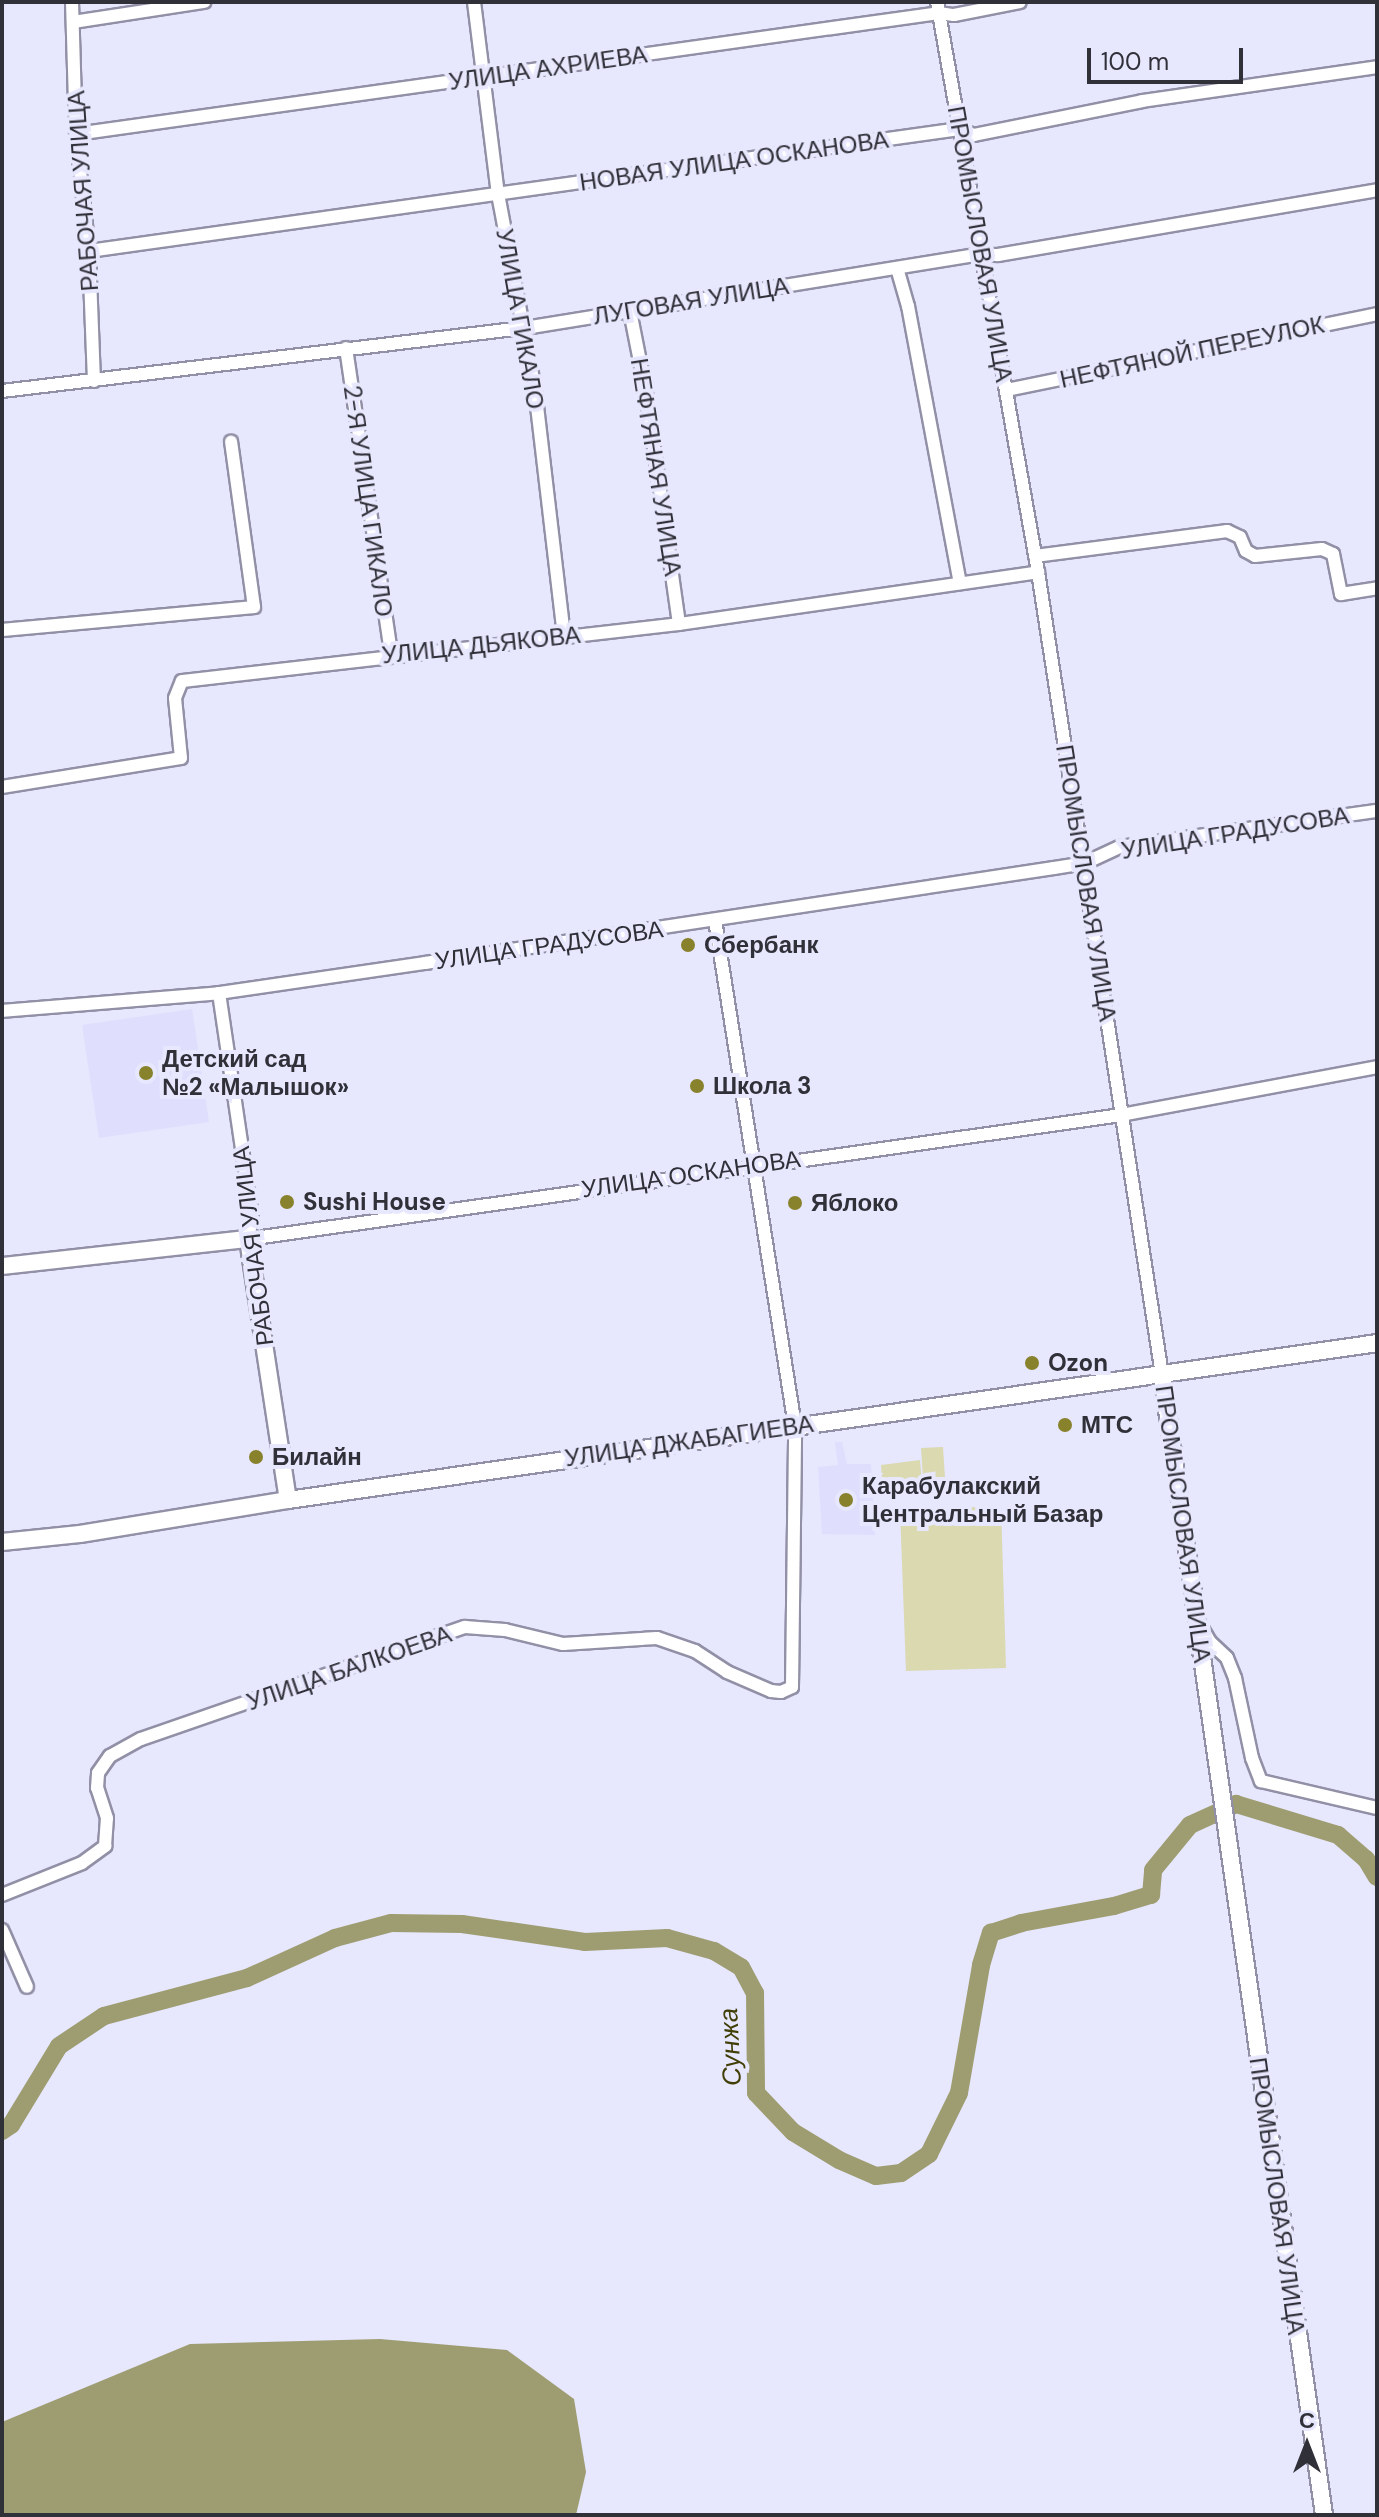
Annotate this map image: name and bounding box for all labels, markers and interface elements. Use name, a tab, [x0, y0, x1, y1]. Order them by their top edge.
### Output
scale bar	[1091, 32, 1247, 82]
street label: УЛИЦА АХРИЕВА	[447, 40, 649, 96]
text: 100 m	[1101, 46, 1169, 77]
street label: РАБОЧАЯ УЛИЦА	[62, 90, 104, 292]
street label: ПРОМЫСЛОВАЯ УЛИЦА	[942, 104, 1018, 384]
street label: НОВАЯ УЛИЦА ОСКАНОВА	[578, 125, 890, 197]
street label: УЛИЦА ГИКАЛО	[490, 227, 550, 411]
street label: ЛУГОВАЯ УЛИЦА	[591, 271, 791, 331]
street label: НЕФТЯНОЙ ПЕРЕУЛОК	[1057, 310, 1327, 394]
street label: НЕФТЯНАЯ УЛИЦА	[625, 356, 687, 578]
street label: 2-Я УЛИЦА ГИКАЛО	[338, 383, 398, 619]
street label: УЛИЦА ДЬЯКОВА	[380, 620, 582, 670]
street label: ПРОМЫСЛОВАЯ УЛИЦА	[1050, 743, 1122, 1023]
street label: УЛИЦА ГРАДУСОВА	[1119, 801, 1351, 865]
street label: УЛИЦА ГРАДУСОВА	[433, 915, 665, 975]
place label: Сбербанк	[704, 931, 819, 959]
marker: Сбербанк	[679, 936, 697, 954]
place label: Детский сад №2 «Малышок»	[162, 1045, 349, 1101]
marker: Детский сад №2 «Малышок»	[137, 1064, 155, 1082]
place label: Школа 3	[713, 1072, 812, 1100]
marker: Школа 3	[688, 1077, 706, 1095]
street label: УЛИЦА ОСКАНОВА	[580, 1144, 802, 1204]
street label: РАБОЧАЯ УЛИЦА	[226, 1145, 280, 1347]
place label: Sushi House	[303, 1188, 446, 1216]
place label: Яблоко	[811, 1189, 898, 1217]
marker: Sushi House	[278, 1193, 296, 1211]
marker: Яблоко	[786, 1194, 804, 1212]
place label: Ozon	[1048, 1349, 1108, 1377]
marker: Ozon	[1023, 1354, 1041, 1372]
street label: ПРОМЫСЛОВАЯ УЛИЦА	[1149, 1383, 1217, 1665]
street label: УЛИЦА ДЖАБАГИЕВА	[563, 1409, 815, 1473]
place label: МТС	[1081, 1411, 1133, 1439]
marker: МТС	[1056, 1416, 1074, 1434]
place label: Билайн	[272, 1443, 362, 1471]
marker: Билайн	[247, 1448, 265, 1466]
place label: Карабулакский Центральный Базар	[862, 1472, 1103, 1528]
marker: Карабулакский Центральный Базар	[837, 1491, 855, 1509]
street label: УЛИЦА БАЛКОЕВА	[243, 1619, 455, 1717]
water label: Сунжа	[713, 2007, 749, 2087]
street label: ПРОМЫСЛОВАЯ УЛИЦА	[1243, 2055, 1311, 2337]
north arrow	[1267, 2405, 1347, 2485]
text: С	[1299, 2406, 1315, 2435]

